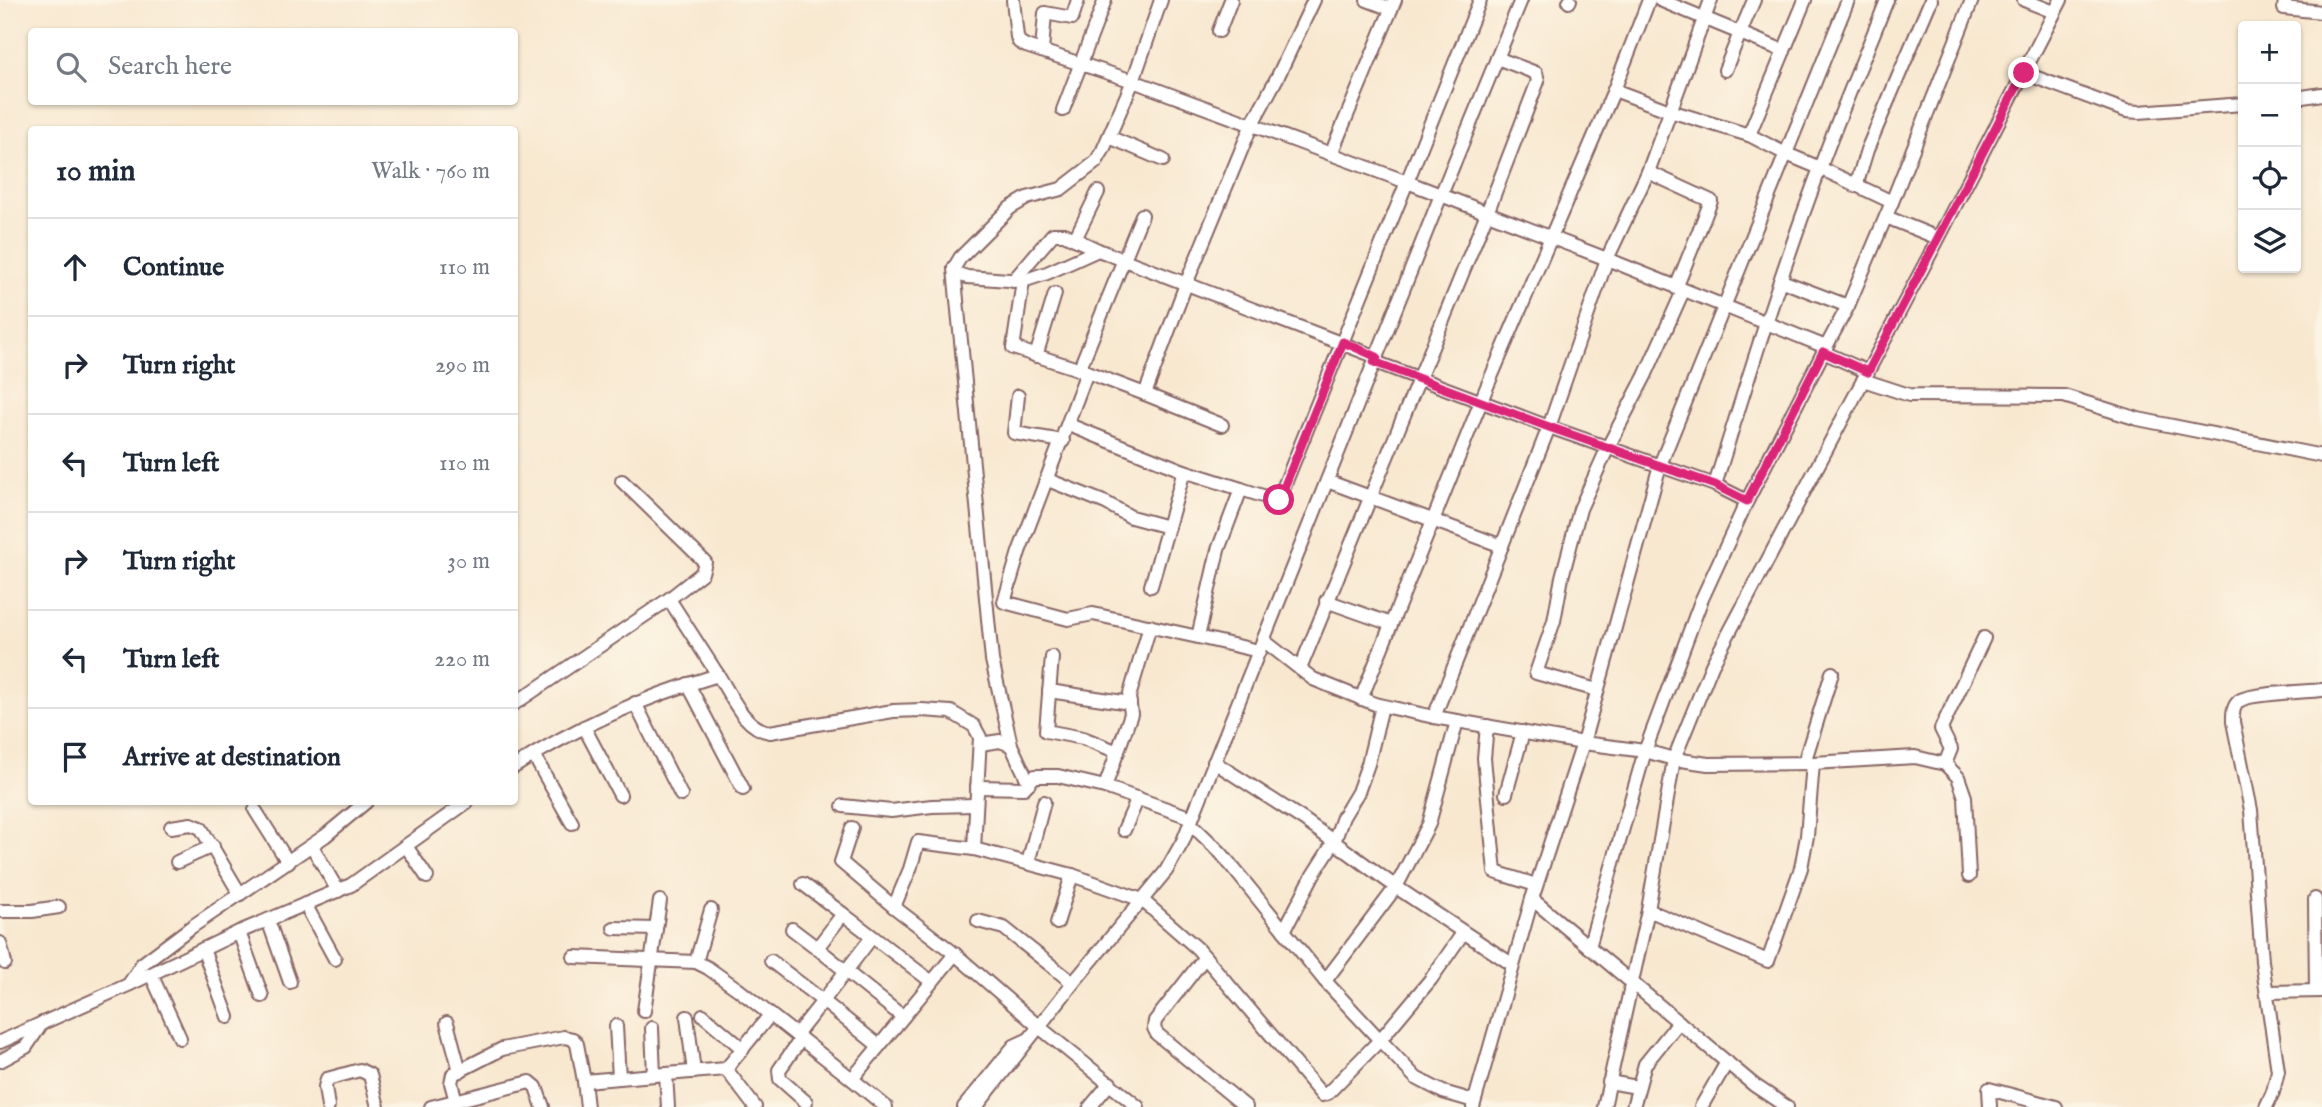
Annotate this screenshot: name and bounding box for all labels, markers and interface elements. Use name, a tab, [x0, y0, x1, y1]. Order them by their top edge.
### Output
map controls	[2238, 21, 2301, 273]
button: +	[2238, 21, 2301, 84]
search box	[28, 28, 518, 105]
icon: search	[52, 48, 90, 86]
text: Search here	[108, 50, 232, 83]
route end	[2008, 57, 2039, 88]
button: −	[2238, 84, 2301, 147]
button: locate	[2238, 147, 2301, 210]
text: 10 min	[56, 153, 136, 191]
text: Walk · 760 m	[371, 157, 490, 186]
button: layers	[2238, 210, 2301, 273]
icon: ahead	[56, 248, 94, 286]
text: Continue	[123, 251, 224, 284]
text: 110 m	[439, 253, 490, 282]
icon: right	[56, 346, 94, 384]
text: Turn right	[123, 349, 236, 382]
text: 290 m	[435, 351, 490, 380]
icon: left	[56, 444, 94, 482]
text: Turn left	[123, 447, 220, 480]
text: 110 m	[439, 449, 490, 478]
route start	[1263, 484, 1294, 515]
icon: right	[56, 542, 94, 580]
text: Turn right	[123, 545, 236, 578]
text: 30 m	[447, 547, 490, 576]
icon: left	[56, 640, 94, 678]
text: Turn left	[123, 643, 220, 676]
text: 220 m	[434, 645, 490, 674]
icon: arrive	[56, 738, 94, 776]
text: Arrive at destination	[123, 741, 341, 774]

